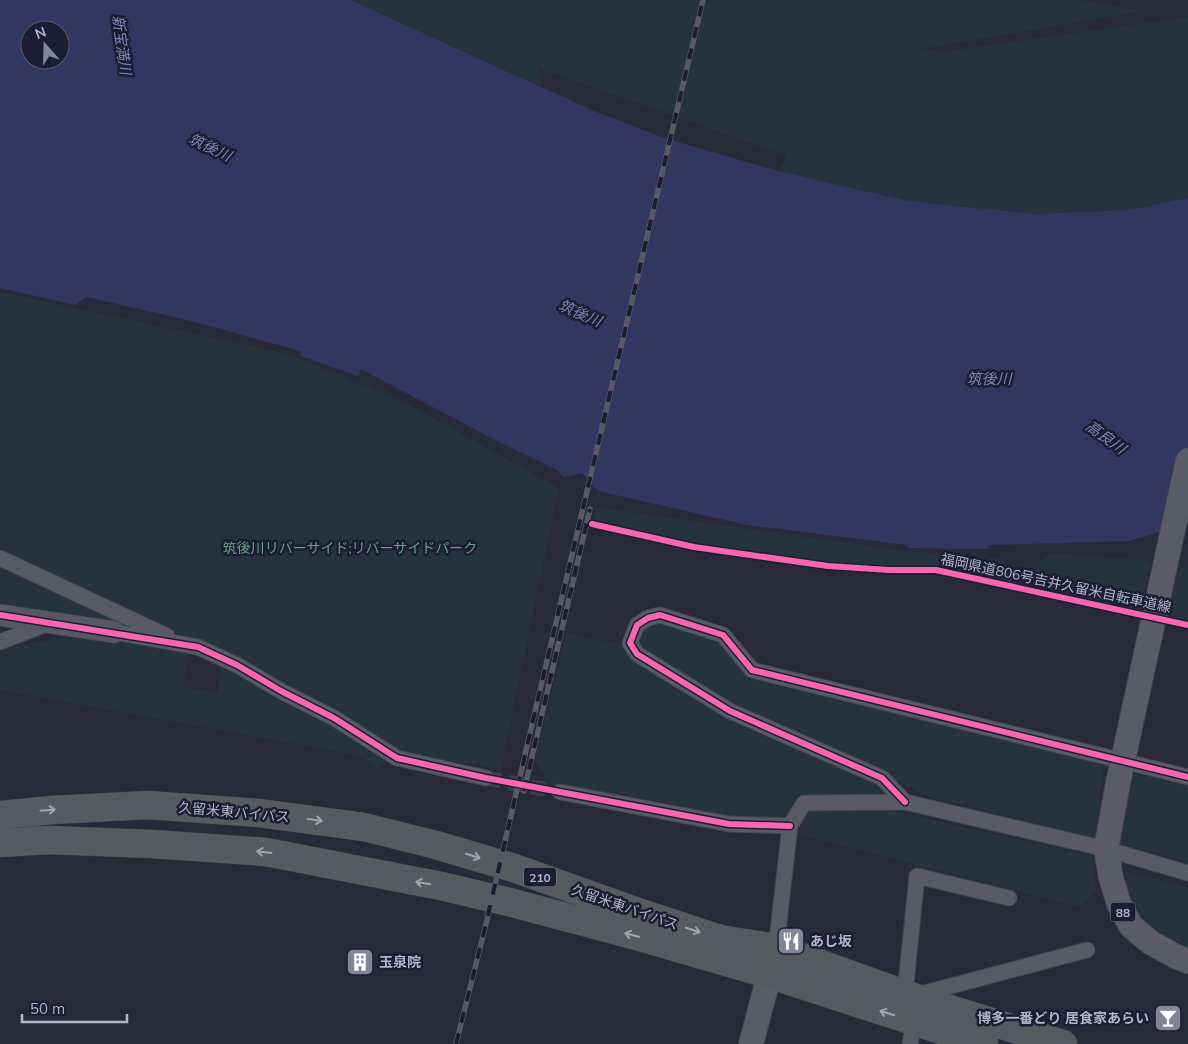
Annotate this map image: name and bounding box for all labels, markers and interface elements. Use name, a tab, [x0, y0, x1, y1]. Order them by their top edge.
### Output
water label: 新宝満川	[108, 14, 136, 78]
north arrow	[20, 20, 70, 70]
text: N	[33, 23, 49, 43]
water label: 筑後川	[186, 129, 236, 166]
water label: 筑後川	[556, 295, 606, 331]
water label: 筑後川	[966, 369, 1013, 388]
water label: 高良川	[1082, 416, 1131, 459]
park label: 筑後川リバーサイド;リバーサイドパーク	[223, 539, 477, 557]
street label: 福岡県道806号吉井久留米自転車道線	[939, 550, 1173, 616]
street label: 久留米東バイパス	[178, 798, 290, 826]
one-way arrow	[40, 805, 56, 815]
one-way arrow	[307, 816, 323, 826]
one-way arrow	[256, 847, 272, 857]
one-way arrow	[465, 851, 481, 861]
road number: 210	[524, 868, 556, 886]
one-way arrow	[415, 878, 431, 888]
street label: 久留米東バイパス	[569, 880, 681, 934]
road number: 88	[1110, 902, 1136, 922]
one-way arrow	[685, 926, 701, 936]
restaurant icon: あじ坂	[776, 926, 806, 956]
one-way arrow	[624, 929, 640, 939]
place label: あじ坂	[810, 932, 852, 950]
building icon: 玉泉院	[345, 947, 375, 977]
place label: 玉泉院	[379, 953, 421, 971]
scale bar	[22, 992, 128, 1024]
text: 50 m	[30, 999, 65, 1018]
bar icon: 博多一番どり 居食家あらい	[1153, 1003, 1183, 1033]
one-way arrow	[880, 1008, 896, 1017]
place label: 博多一番どり 居食家あらい	[977, 1009, 1149, 1027]

